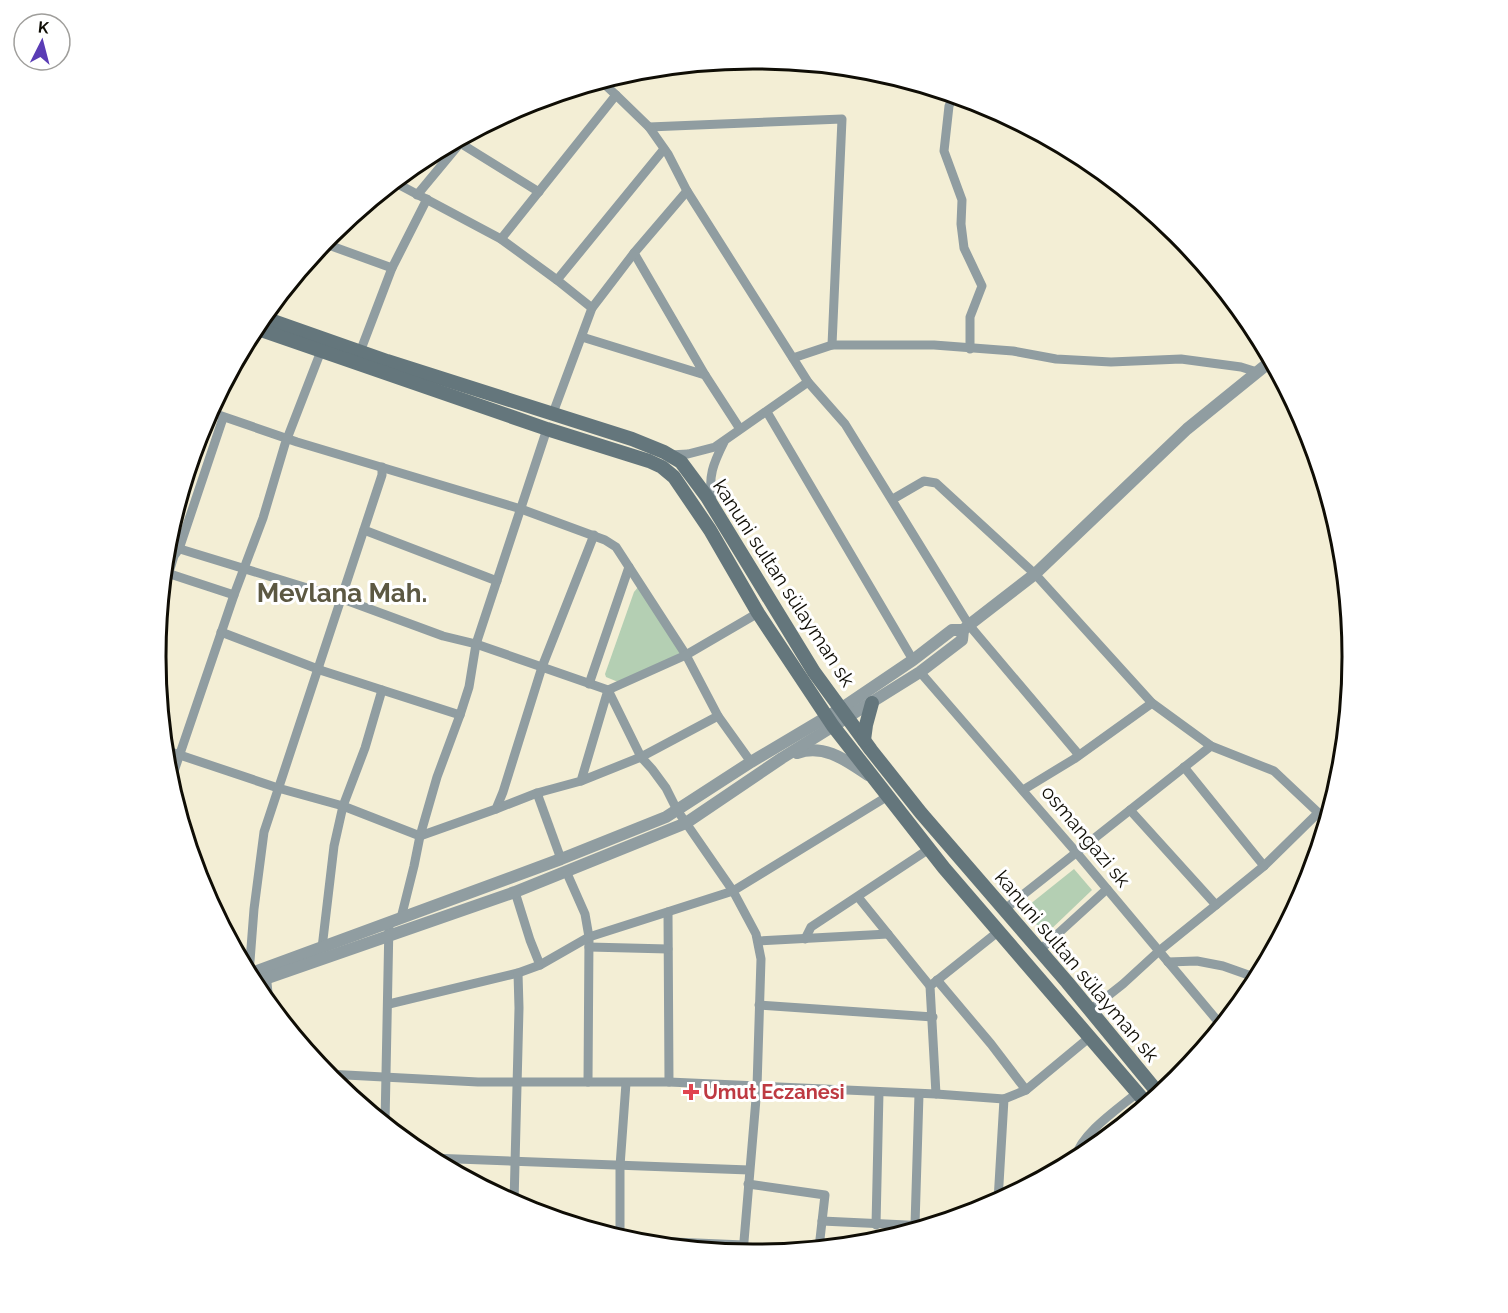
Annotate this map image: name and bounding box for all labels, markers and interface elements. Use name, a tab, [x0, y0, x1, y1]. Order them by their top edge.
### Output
north arrow	[12, 12, 72, 72]
text: K	[37, 18, 50, 38]
street label: kanuni sultan sülayman sk	[708, 475, 860, 691]
district label: Mevlana Mah.	[257, 578, 427, 608]
street label: osmangazi sk	[1037, 780, 1136, 892]
street label: kanuni sultan sülayman sk	[990, 866, 1164, 1067]
place label: Umut Eczanesi	[703, 1080, 845, 1104]
marker: Umut Eczanesi	[684, 1085, 698, 1099]

